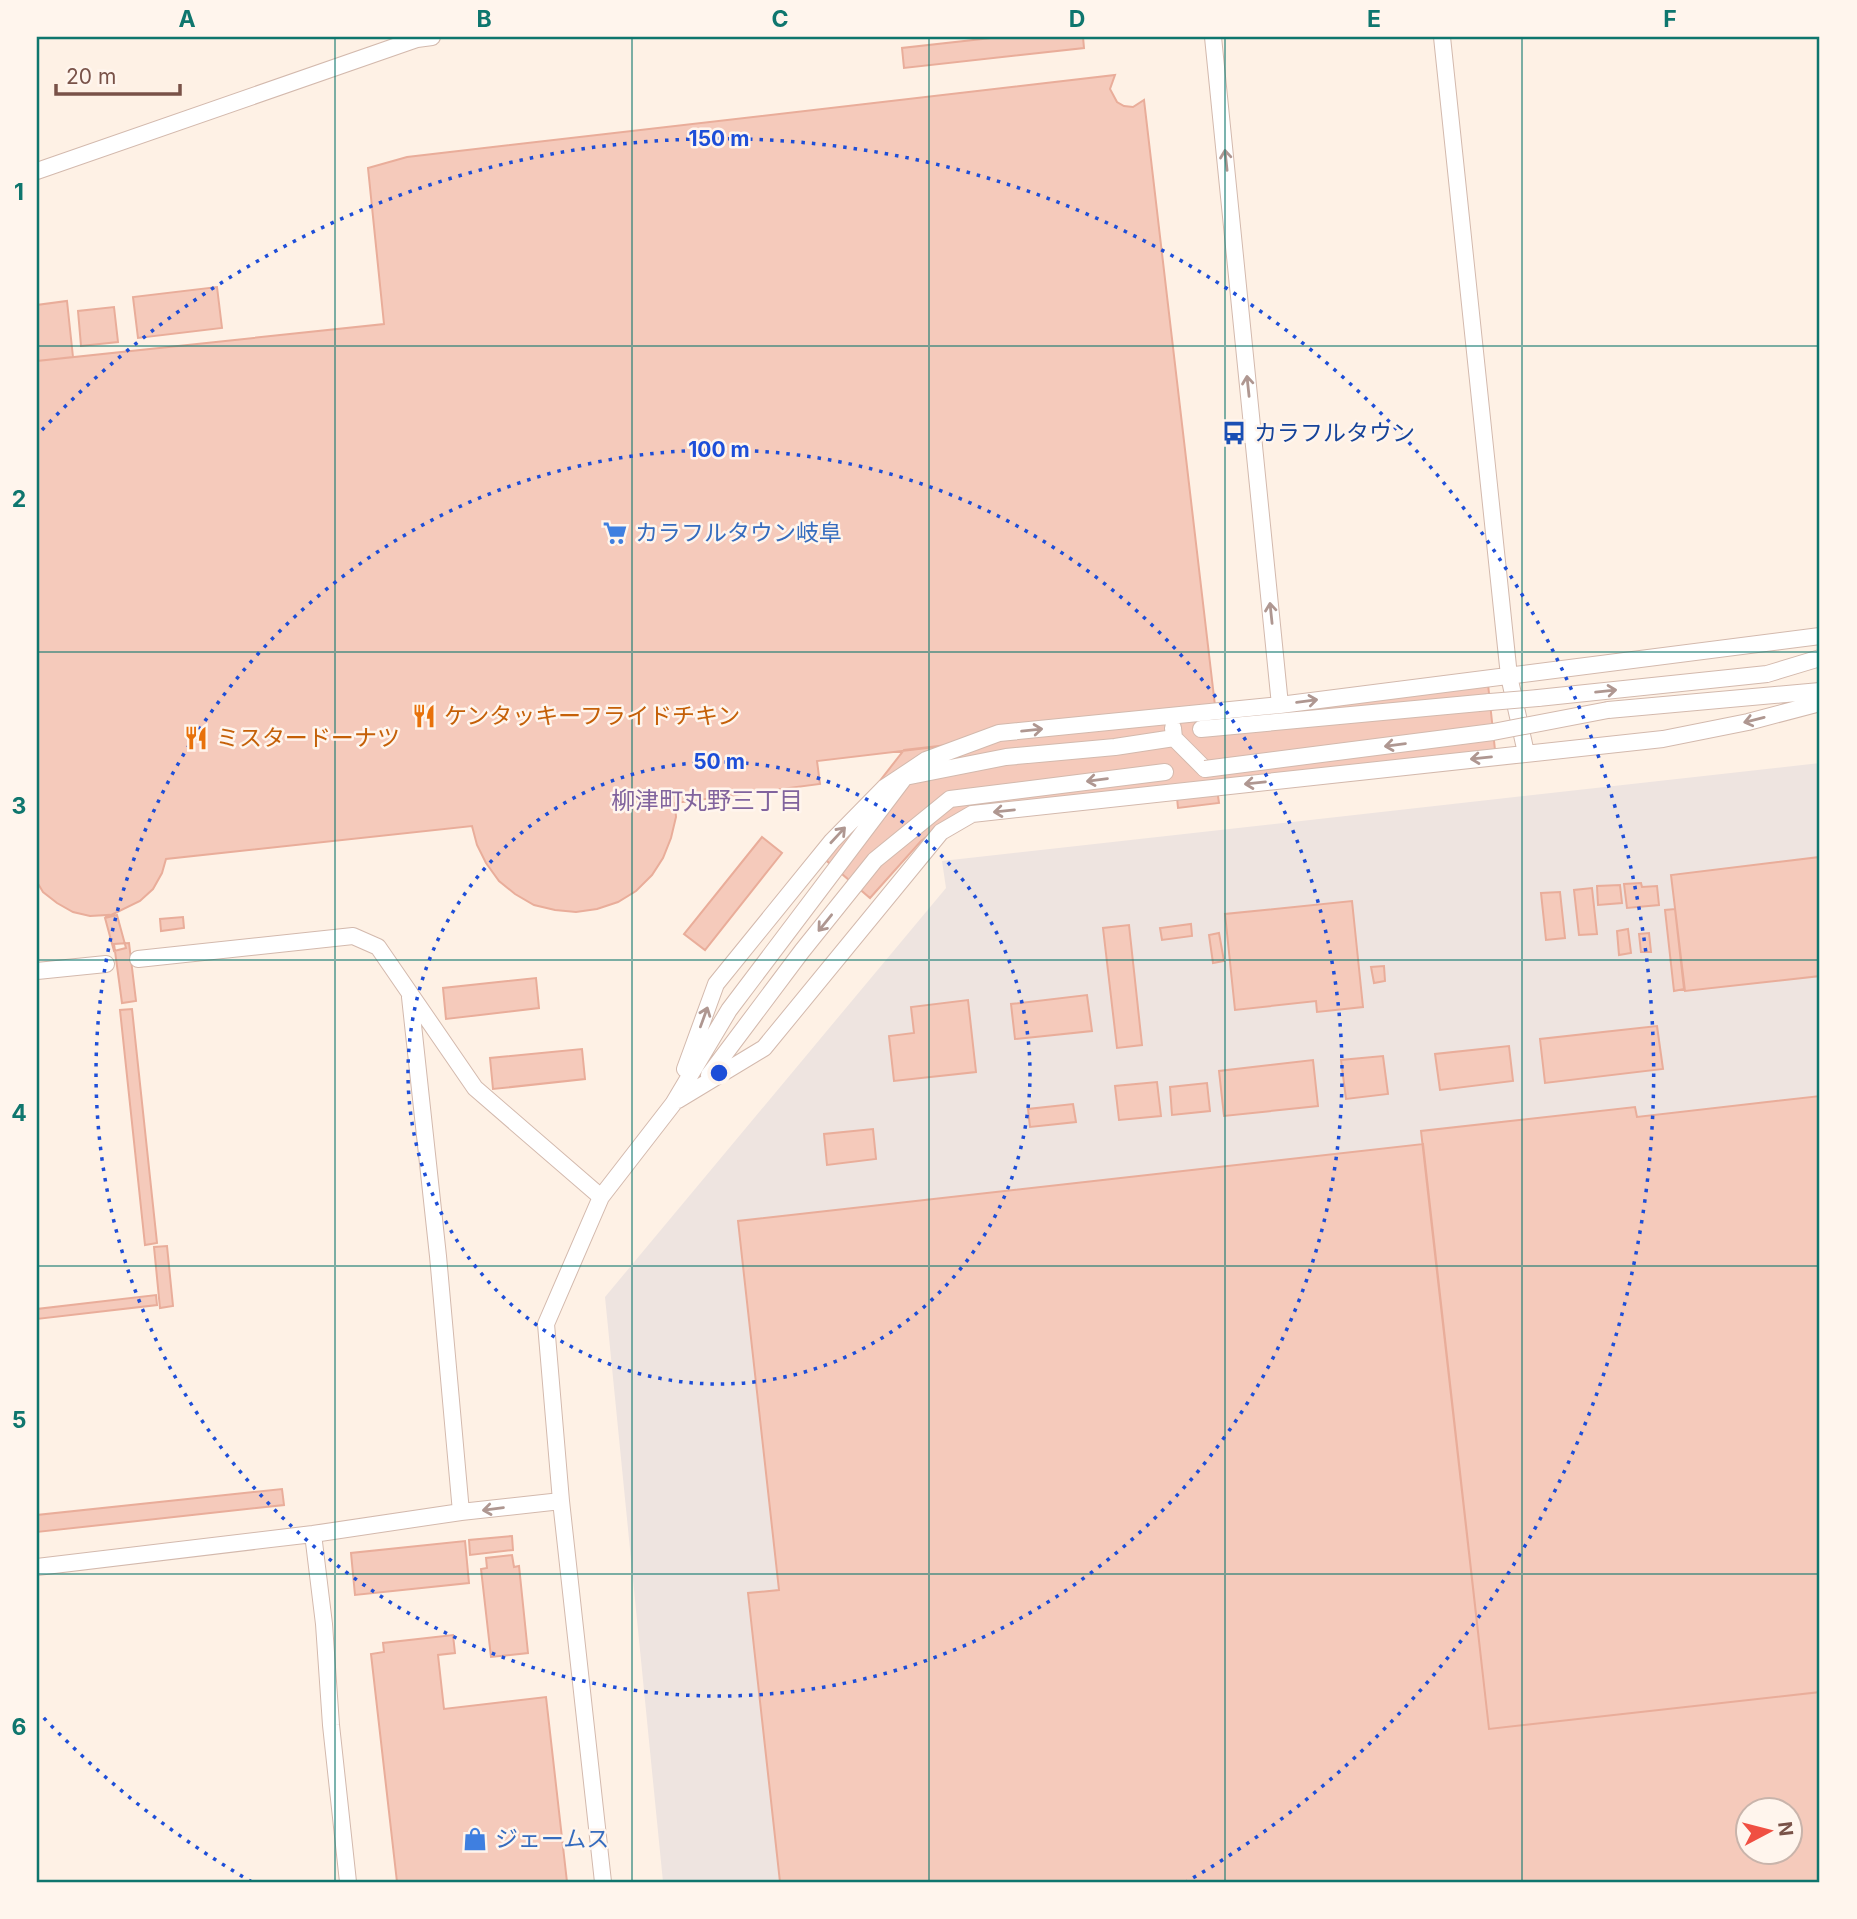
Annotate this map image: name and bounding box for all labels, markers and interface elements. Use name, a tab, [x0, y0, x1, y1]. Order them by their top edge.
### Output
text: A	[178, 5, 196, 33]
text: B	[476, 5, 492, 33]
text: C	[771, 5, 789, 33]
text: D	[1069, 5, 1085, 33]
text: E	[1367, 5, 1381, 33]
text: F	[1663, 5, 1677, 33]
scale bar	[56, 52, 180, 96]
text: 20 m	[66, 64, 116, 89]
text: 150 m	[689, 126, 749, 151]
one-way arrow	[1219, 149, 1232, 172]
text: 1	[14, 178, 24, 206]
one-way arrow	[1241, 375, 1254, 398]
bus stop icon: カラフルタウン	[1220, 419, 1248, 447]
place label: カラフルタウン	[1254, 419, 1415, 447]
text: 100 m	[688, 437, 750, 462]
text: 2	[12, 485, 26, 513]
supermarket icon: カラフルタウン岐阜	[601, 519, 629, 547]
place label: カラフルタウン岐阜	[635, 519, 842, 547]
one-way arrow	[1264, 602, 1277, 624]
one-way arrow	[1594, 684, 1617, 697]
one-way arrow	[1295, 695, 1318, 708]
restaurant icon: ケンタッキーフライドチキン	[410, 702, 438, 730]
place label: ケンタッキーフライドチキン	[444, 702, 740, 730]
one-way arrow	[1743, 714, 1766, 727]
one-way arrow	[1020, 723, 1043, 736]
restaurant icon: ミスタードーナツ	[182, 724, 210, 752]
place label: ミスタードーナツ	[216, 724, 400, 752]
one-way arrow	[1384, 738, 1407, 751]
text: 50 m	[693, 749, 745, 774]
one-way arrow	[1470, 752, 1492, 765]
one-way arrow	[1086, 774, 1109, 787]
one-way arrow	[1244, 777, 1266, 790]
district label: 柳津町丸野三丁目	[611, 786, 803, 815]
text: 3	[12, 792, 26, 820]
one-way arrow	[993, 805, 1016, 818]
one-way arrow	[829, 827, 846, 844]
one-way arrow	[817, 913, 832, 931]
one-way arrow	[698, 1006, 711, 1028]
centre of rings	[707, 1061, 731, 1085]
text: 4	[11, 1099, 27, 1127]
text: 5	[12, 1406, 26, 1434]
one-way arrow	[482, 1502, 505, 1515]
text: 6	[12, 1713, 26, 1741]
north arrow	[1734, 1797, 1804, 1867]
text: N	[1773, 1820, 1798, 1838]
shop icon: ジェームス	[461, 1825, 489, 1853]
place label: ジェームス	[495, 1825, 609, 1853]

